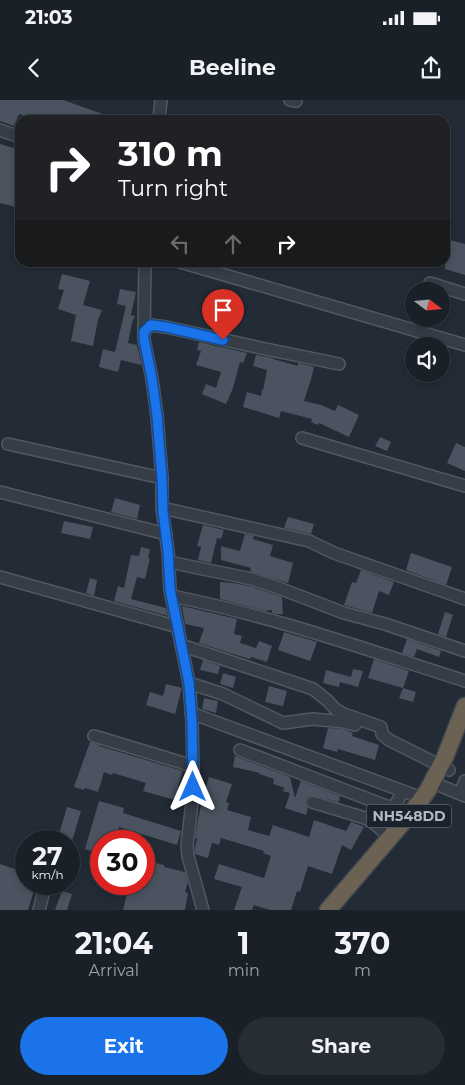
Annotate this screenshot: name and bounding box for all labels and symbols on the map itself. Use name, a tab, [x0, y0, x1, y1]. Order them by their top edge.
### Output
north arrow	[405, 282, 450, 328]
pin	[202, 289, 244, 340]
position arrow	[166, 760, 218, 812]
road number: NH548DD	[366, 804, 452, 828]
speed limit sign: 30	[90, 830, 155, 895]

